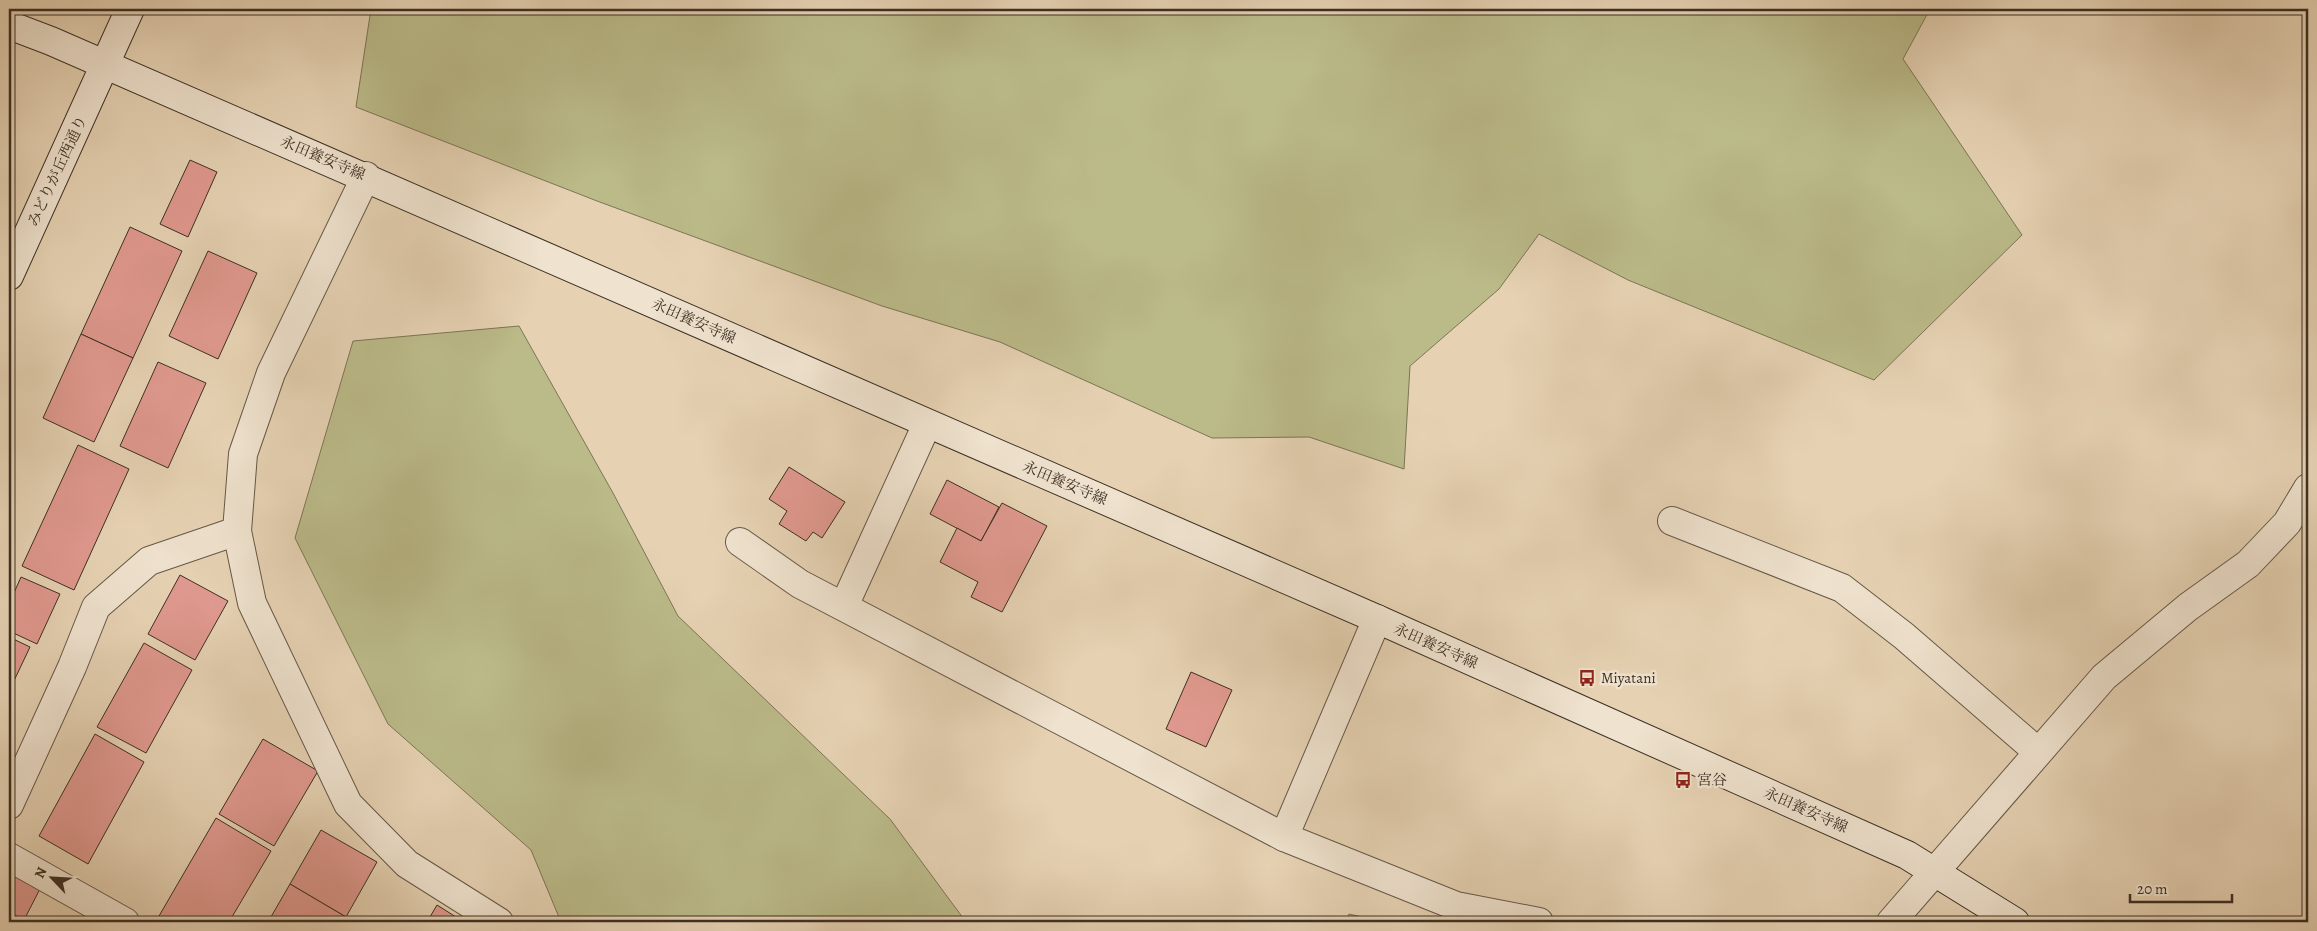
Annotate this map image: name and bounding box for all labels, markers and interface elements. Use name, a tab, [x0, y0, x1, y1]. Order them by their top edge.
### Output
street label: みどりが丘西通り	[23, 112, 91, 230]
street label: 永田養安寺線	[278, 131, 368, 185]
street label: 永田養安寺線	[649, 294, 739, 348]
street label: 永田養安寺線	[1020, 456, 1110, 510]
street label: 永田養安寺線	[1391, 619, 1481, 673]
bus stop icon: Miyatani	[1577, 668, 1597, 688]
place label: Miyatani	[1601, 668, 1656, 688]
bus stop icon: 宮谷	[1673, 770, 1693, 790]
place label: 宮谷	[1697, 770, 1727, 790]
street label: 永田養安寺線	[1761, 783, 1851, 837]
north arrow	[28, 854, 78, 904]
text: N	[30, 864, 51, 881]
scale bar	[2130, 871, 2232, 903]
text: 20 m	[2137, 879, 2168, 899]

